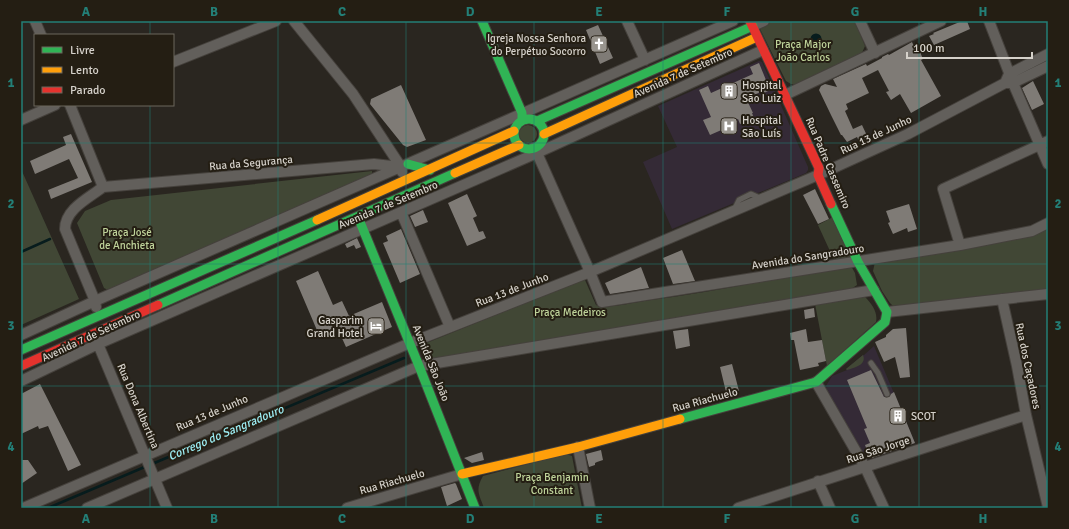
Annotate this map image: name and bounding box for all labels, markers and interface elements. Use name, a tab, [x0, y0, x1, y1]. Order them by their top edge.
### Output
text: A	[82, 4, 91, 20]
text: B	[210, 4, 218, 20]
text: C	[338, 4, 346, 20]
text: D	[466, 4, 475, 20]
text: E	[595, 4, 603, 20]
text: F	[724, 4, 731, 20]
text: G	[851, 4, 859, 20]
text: H	[979, 4, 987, 20]
place label: Igreja Nossa Senhora do Perpétuo Socorro	[487, 32, 586, 58]
legend	[34, 34, 174, 106]
church icon: Igreja Nossa Senhora do Perpétuo Socorro	[589, 34, 609, 54]
scale bar	[907, 34, 1032, 60]
park label: Praça Major João Carlos	[775, 38, 831, 64]
text: 100 m	[913, 41, 945, 56]
text: Livre	[70, 43, 95, 58]
street label: Avenida 7 de Setembro	[632, 45, 735, 101]
text: Lento	[70, 63, 99, 78]
text: 1	[7, 75, 15, 91]
text: 1	[1054, 75, 1062, 91]
place label: Hospital São Luiz	[742, 79, 781, 105]
building icon: Hospital São Luiz	[719, 81, 739, 101]
text: Parado	[70, 83, 106, 98]
street label: Rua 13 de Junho	[838, 113, 914, 157]
place label: Hospital São Luís	[742, 114, 781, 140]
street label: Rua Padre Cassemiro	[803, 115, 853, 211]
hospital icon: Hospital São Luís	[719, 116, 739, 136]
street label: Rua da Segurança	[209, 153, 294, 173]
street label: Avenida 7 de Setembro	[336, 178, 440, 232]
text: 2	[7, 196, 15, 212]
text: 2	[1054, 196, 1062, 212]
park label: Praça José de Anchieta	[99, 226, 155, 252]
street label: Avenida do Sangradouro	[751, 242, 865, 272]
street label: Rua 13 de Junho	[474, 270, 551, 310]
park label: Praça Medeiros	[534, 306, 606, 319]
street label: Avenida 7 de Setembro	[40, 307, 142, 364]
place label: Gasparim Grand Hotel	[307, 314, 363, 340]
hotel icon: Gasparim Grand Hotel	[366, 316, 386, 336]
text: 3	[7, 318, 15, 334]
text: 3	[1054, 318, 1062, 334]
street label: Rua dos Caçadores	[1013, 322, 1044, 410]
street label: Avenida São João	[410, 323, 452, 403]
street label: Rua Dona Albertina	[114, 362, 162, 451]
street label: Rua Riachuelo	[671, 385, 739, 415]
street label: Rua 13 de Junho	[174, 392, 250, 434]
water label: Corrego do Sangradouro	[166, 402, 287, 464]
building icon: SCOT	[888, 406, 908, 426]
place label: SCOT	[911, 410, 937, 423]
street label: Rua São Jorge	[845, 434, 911, 466]
text: 4	[7, 439, 15, 455]
text: 4	[1054, 439, 1062, 455]
street label: Rua Riachuelo	[358, 466, 426, 497]
park label: Praça Benjamin Constant	[515, 471, 589, 497]
text: A	[82, 511, 91, 527]
text: B	[210, 511, 218, 527]
text: C	[338, 511, 346, 527]
text: D	[466, 511, 475, 527]
text: E	[595, 511, 603, 527]
text: F	[724, 511, 731, 527]
text: G	[851, 511, 859, 527]
text: H	[979, 511, 987, 527]

